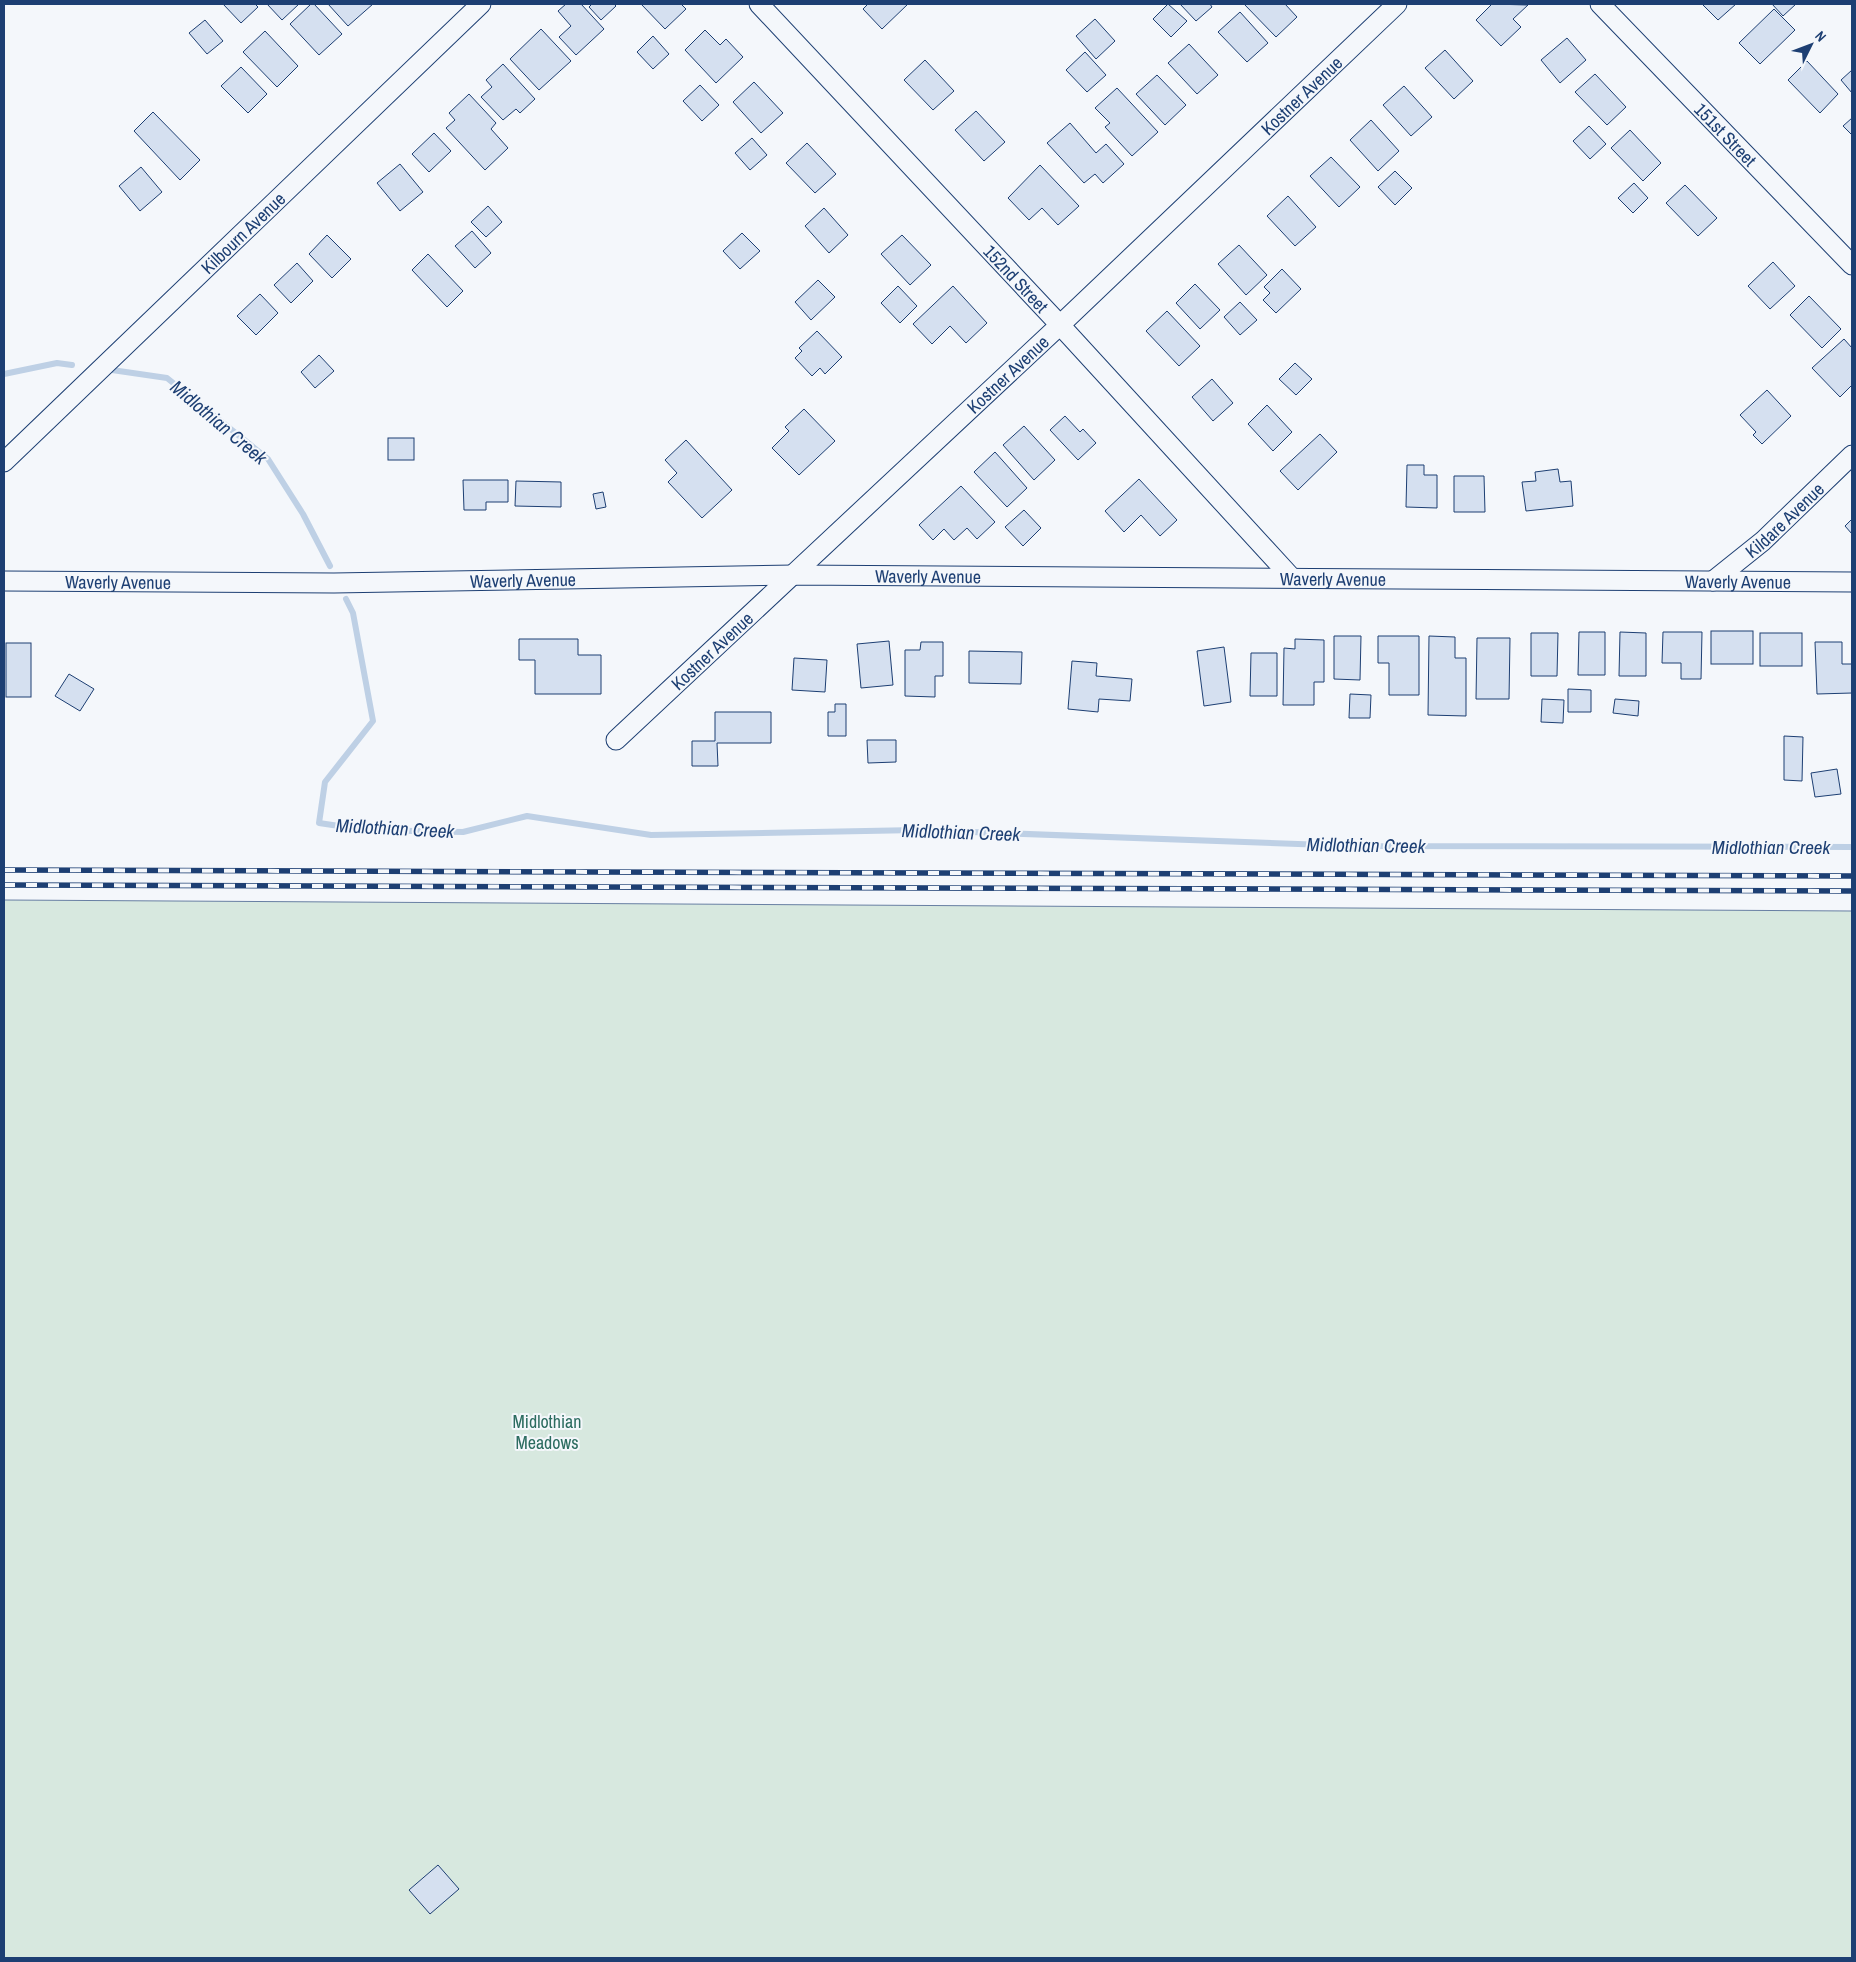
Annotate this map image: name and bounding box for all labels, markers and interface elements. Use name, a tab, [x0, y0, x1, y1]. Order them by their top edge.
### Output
north arrow	[1786, 20, 1836, 70]
text: N	[1811, 27, 1830, 45]
street label: Kostner Avenue	[1255, 50, 1348, 140]
street label: 151st Street	[1689, 97, 1762, 172]
street label: Kilbourn Avenue	[195, 186, 290, 279]
street label: 152nd Street	[978, 239, 1054, 318]
street label: Kostner Avenue	[961, 329, 1054, 419]
water label: Midlothian Creek	[165, 374, 274, 471]
street label: Kildare Avenue	[1740, 476, 1829, 563]
street label: Waverly Avenue	[875, 563, 981, 589]
street label: Waverly Avenue	[470, 566, 576, 593]
street label: Waverly Avenue	[1280, 566, 1386, 591]
street label: Waverly Avenue	[1685, 568, 1791, 594]
street label: Waverly Avenue	[65, 569, 171, 595]
street label: Kostner Avenue	[665, 606, 758, 695]
water label: Midlothian Creek	[335, 812, 456, 844]
water label: Midlothian Creek	[901, 817, 1022, 847]
water label: Midlothian Creek	[1306, 831, 1427, 859]
water label: Midlothian Creek	[1712, 834, 1832, 860]
park label: Midlothian Meadows	[513, 1409, 581, 1455]

